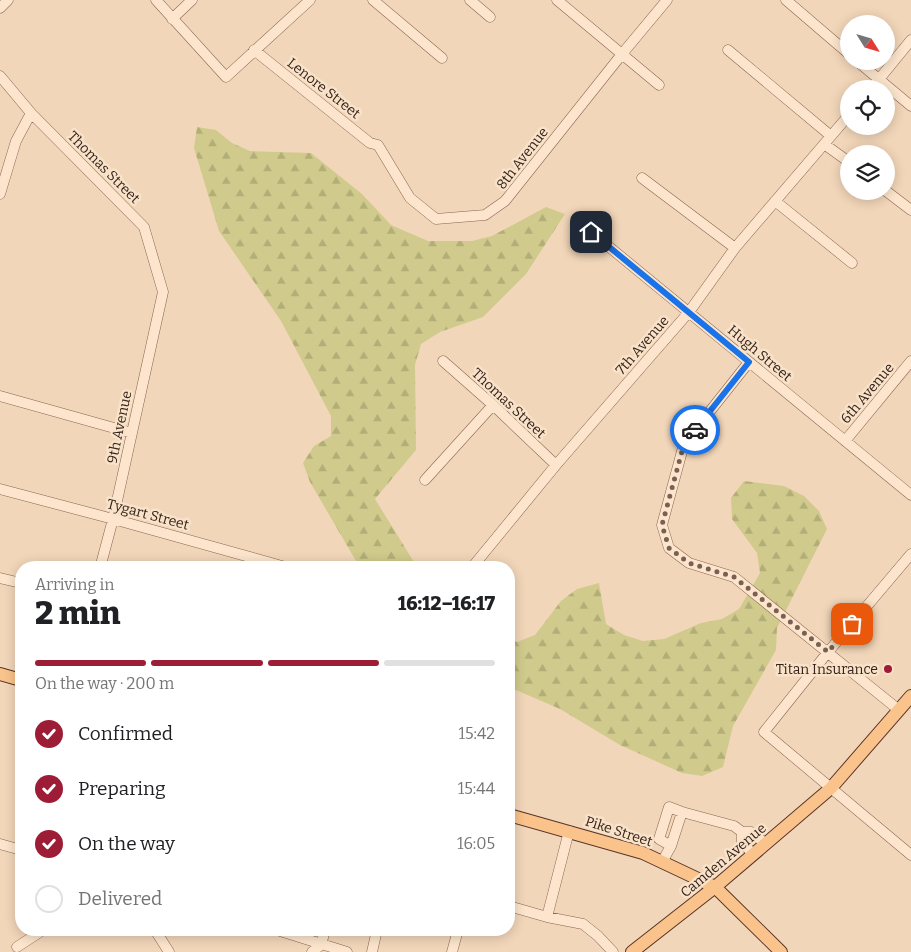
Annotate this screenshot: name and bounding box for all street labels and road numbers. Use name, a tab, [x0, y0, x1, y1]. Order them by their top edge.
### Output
street label: Lenore Street	[284, 55, 364, 122]
street label: 8th Avenue	[493, 124, 552, 193]
street label: Thomas Street	[64, 128, 143, 207]
street label: 7th Avenue	[612, 312, 673, 378]
street label: Hugh Street	[724, 322, 795, 385]
street label: 6th Avenue	[837, 360, 898, 427]
street label: Thomas Street	[468, 365, 549, 442]
street label: 9th Avenue	[103, 389, 135, 465]
street label: Tygart Street	[105, 495, 191, 534]
street label: Pike Street	[583, 813, 655, 850]
street label: Camden Avenue	[677, 820, 770, 901]

